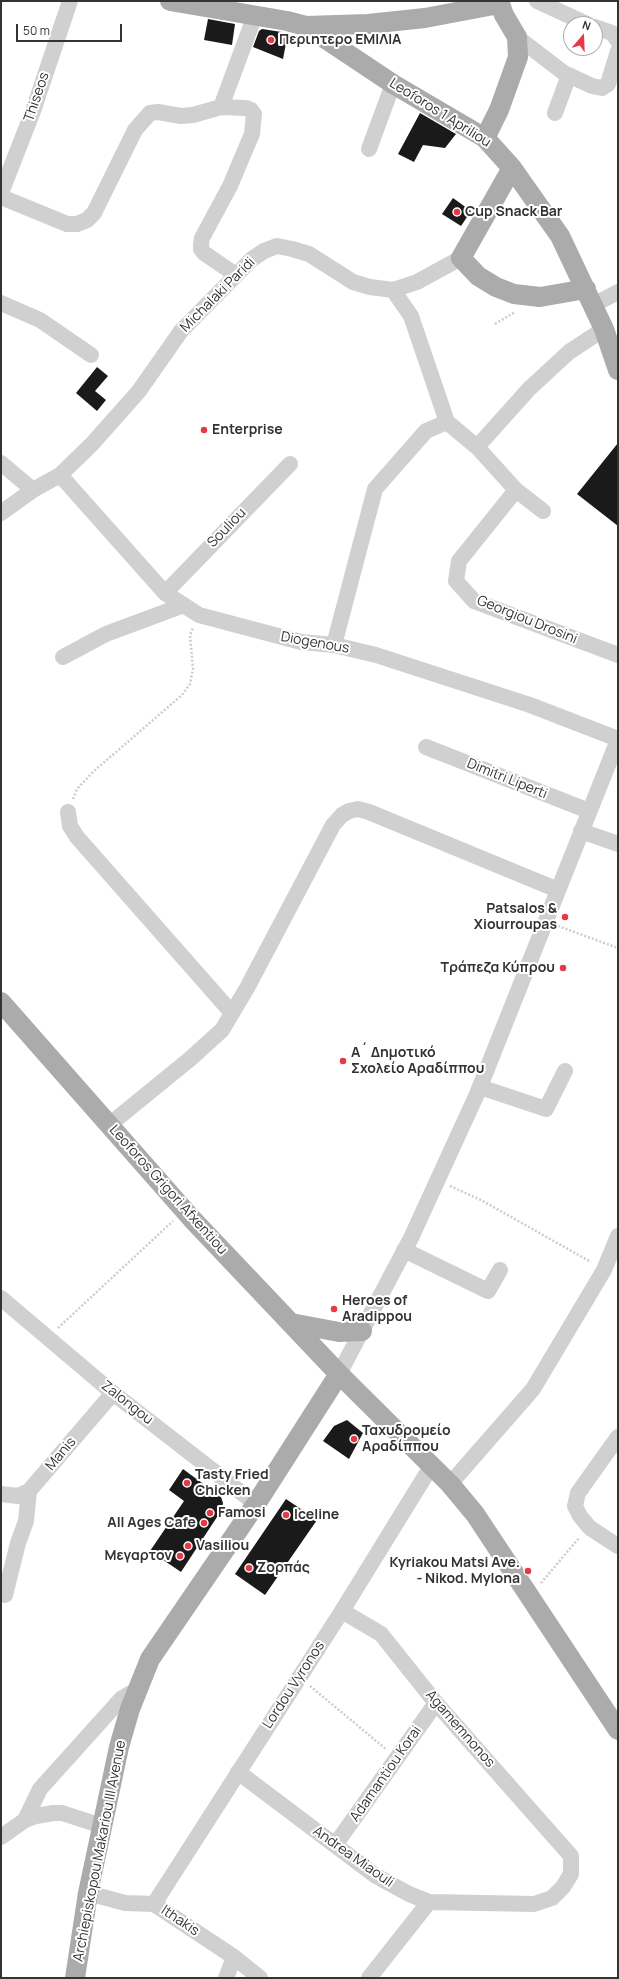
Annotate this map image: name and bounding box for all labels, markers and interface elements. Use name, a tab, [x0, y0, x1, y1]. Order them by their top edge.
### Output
scale bar	[18, 16, 124, 42]
north arrow	[563, 16, 603, 56]
text: N	[581, 17, 593, 34]
text: 50 m	[23, 22, 50, 39]
place label: Περιητερο ΕΜΙΛΙΑ	[279, 32, 401, 48]
marker: Περιητερο ΕΜΙΛΙΑ	[266, 35, 276, 45]
street label: Thiseos	[21, 70, 53, 124]
street label: Leoforos 1 Apriliou	[386, 75, 494, 151]
place label: Cup Snack Bar	[465, 204, 562, 220]
marker: Cup Snack Bar	[452, 207, 462, 217]
street label: Michalaki Paridi	[177, 254, 259, 336]
place label: Enterprise	[212, 422, 283, 438]
marker: Enterprise	[199, 425, 209, 435]
street label: Souliou	[204, 505, 250, 551]
street label: Georgiou Drosini	[474, 592, 580, 648]
street label: Diogenous	[279, 629, 351, 657]
street label: Dimitri Liperti	[464, 755, 550, 803]
place label: Patsalos & Xiourroupas	[474, 901, 557, 934]
marker: Patsalos & Xiourroupas	[560, 912, 570, 922]
place label: Τράπεζα Κύπρου	[441, 960, 555, 976]
marker: Τράπεζα Κύπρου	[558, 963, 568, 973]
place label: Α´ Δημοτικό Σχολείο Αραδίππου	[351, 1045, 484, 1078]
marker: Α´ Δημοτικό Σχολείο Αραδίππου	[338, 1056, 348, 1066]
street label: Leoforos Grigori Afxentiou	[106, 1122, 230, 1258]
place label: Heroes of Aradippou	[342, 1293, 412, 1326]
marker: Heroes of Aradippou	[329, 1304, 339, 1314]
street label: Zalongou	[98, 1378, 156, 1428]
place label: Ταχυδρομείο Αραδίππου	[362, 1423, 451, 1456]
street label: Manis	[42, 1434, 80, 1474]
marker: Ταχυδρομείο Αραδίππου	[349, 1434, 359, 1444]
place label: Tasty Fried Chicken	[195, 1467, 269, 1500]
marker: Tasty Fried Chicken	[182, 1478, 192, 1488]
place label: Famosi	[218, 1505, 266, 1521]
place label: Iceline	[294, 1507, 339, 1523]
marker: Famosi	[205, 1508, 215, 1518]
marker: Iceline	[281, 1510, 291, 1520]
place label: All Ages Cafe	[107, 1515, 196, 1531]
marker: All Ages Cafe	[199, 1518, 209, 1528]
place label: Vasiliou	[196, 1538, 249, 1554]
marker: Vasiliou	[183, 1541, 193, 1551]
place label: Μεγαρτον	[105, 1548, 172, 1564]
marker: Μεγαρτον	[175, 1551, 185, 1561]
place label: Kyriakou Matsi Ave. - Nikod. Mylona	[389, 1555, 520, 1588]
place label: Ζορπάς	[257, 1560, 310, 1576]
marker: Ζορπάς	[244, 1563, 254, 1573]
marker: Kyriakou Matsi Ave. - Nikod. Mylona	[523, 1566, 533, 1576]
street label: Lordou Vyronos	[259, 1638, 329, 1732]
street label: Agamemnonos	[422, 1687, 498, 1771]
street label: Adamantiou Korai	[347, 1723, 425, 1825]
street label: Archiepiskopou Makariou III Avenue	[70, 1739, 130, 1963]
street label: Andrea Miaouli	[309, 1823, 397, 1891]
street label: Ithakis	[158, 1902, 202, 1940]

